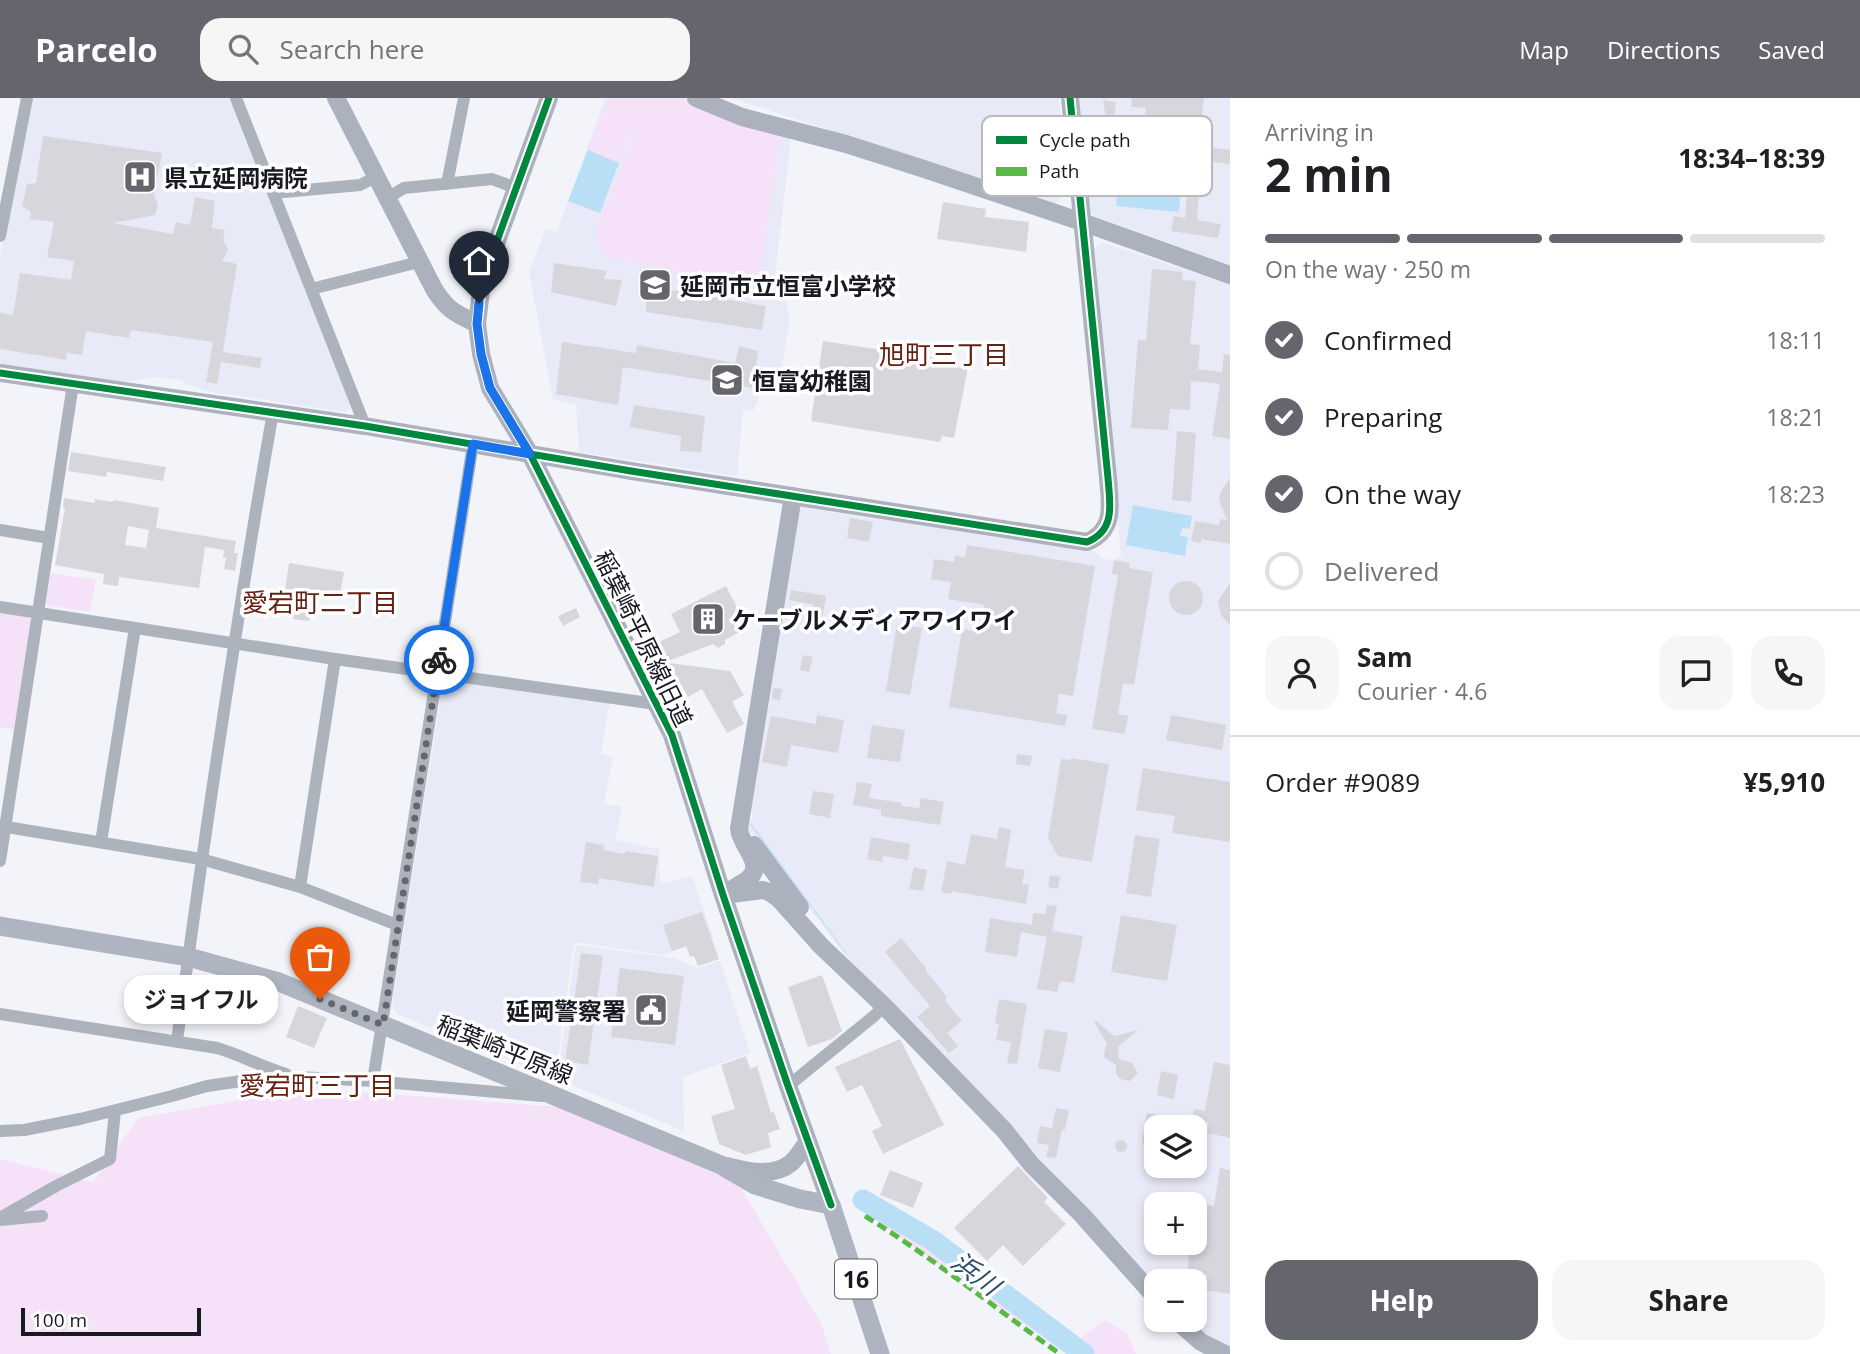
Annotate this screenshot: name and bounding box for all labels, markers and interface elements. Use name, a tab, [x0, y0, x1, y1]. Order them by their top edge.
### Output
search box	[200, 18, 690, 81]
text: Parcelo	[35, 27, 158, 72]
icon: search	[224, 30, 262, 68]
text: Search here	[280, 31, 424, 67]
text: Map	[1519, 33, 1569, 66]
text: Directions	[1607, 33, 1720, 66]
text: Saved	[1758, 33, 1825, 66]
legend	[982, 116, 1212, 196]
text: Arriving in	[1265, 116, 1374, 148]
text: Cycle path	[1039, 127, 1131, 153]
text: 18:34–18:39	[1678, 140, 1825, 176]
text: 2 min	[1265, 143, 1393, 205]
hospital icon: 県立延岡病院	[121, 158, 159, 196]
text: Path	[1039, 158, 1079, 184]
place label: 県立延岡病院	[164, 161, 308, 194]
pin	[449, 231, 509, 303]
icon: home	[460, 242, 498, 280]
text: On the way · 250 m	[1265, 253, 1471, 285]
school or university icon: 延岡市立恒富小学校	[636, 266, 674, 304]
place label: 延岡市立恒富小学校	[680, 269, 896, 302]
icon: check	[1265, 321, 1303, 359]
text: Confirmed	[1324, 322, 1452, 358]
text: 18:11	[1766, 324, 1825, 356]
district label: 旭町三丁目	[879, 336, 1009, 372]
school or university icon: 恒富幼稚園	[708, 361, 746, 399]
place label: 恒富幼稚園	[752, 364, 872, 397]
icon: check	[1265, 398, 1303, 436]
text: Preparing	[1324, 399, 1442, 435]
text: 18:21	[1766, 401, 1825, 433]
icon: check	[1265, 475, 1303, 513]
text: On the way	[1324, 476, 1461, 512]
text: 18:23	[1766, 478, 1825, 510]
street label: 稲葉崎平原線旧道	[587, 544, 701, 732]
text: Delivered	[1324, 553, 1439, 589]
district label: 愛宕町二丁目	[242, 584, 398, 620]
building icon: ケーブルメディアワイワイ	[689, 600, 727, 638]
place label: ケーブルメディアワイワイ	[732, 603, 1017, 636]
courier	[404, 625, 474, 695]
button: person	[1265, 636, 1339, 710]
button: chat	[1659, 636, 1733, 710]
button: phone	[1751, 636, 1825, 710]
text: Sam	[1357, 639, 1413, 675]
icon: bike	[420, 641, 458, 679]
text: Courier · 4.6	[1357, 675, 1487, 707]
text: Order #9089	[1265, 764, 1420, 800]
text: ¥5,910	[1743, 764, 1825, 800]
pin	[290, 927, 350, 999]
icon: bag	[301, 938, 339, 976]
callout: ジョイフル	[124, 974, 278, 1024]
text: ジョイフル	[144, 983, 259, 1015]
public building icon: 延岡警察署	[632, 991, 670, 1029]
place label: 延岡警察署	[506, 994, 626, 1027]
street label: 稲葉崎平原線	[432, 1007, 578, 1091]
district label: 愛宕町三丁目	[239, 1067, 395, 1103]
map controls	[1144, 1115, 1207, 1332]
button: layers	[1144, 1115, 1207, 1178]
button: +	[1144, 1192, 1207, 1255]
water label: 浜川	[944, 1243, 1010, 1305]
road number: 16	[835, 1260, 877, 1298]
button: Help	[1265, 1260, 1538, 1340]
button: Share	[1552, 1260, 1825, 1340]
button: −	[1144, 1269, 1207, 1332]
scale bar	[21, 1305, 201, 1337]
text: 100 m	[32, 1307, 87, 1333]

